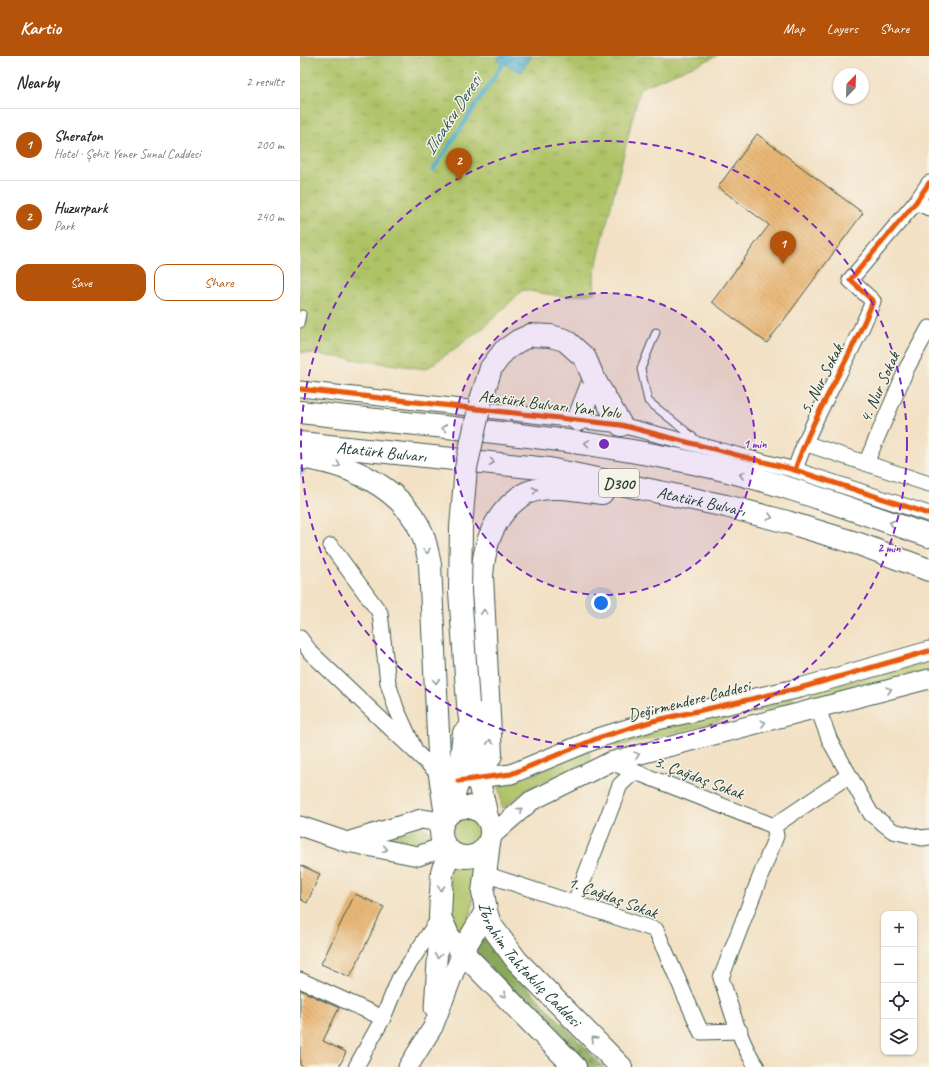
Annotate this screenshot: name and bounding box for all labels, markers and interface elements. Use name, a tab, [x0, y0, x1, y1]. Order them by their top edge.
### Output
text: Kartio	[20, 16, 61, 40]
text: Map	[783, 20, 805, 37]
text: Layers	[827, 20, 858, 37]
text: Share	[880, 20, 909, 37]
water label: Ilıcaksu Deresi	[418, 67, 488, 159]
north arrow	[833, 68, 869, 104]
text: Nearby	[16, 72, 59, 93]
text: 2 results	[246, 74, 284, 90]
text: Sheraton	[54, 127, 103, 146]
text: 1	[26, 137, 32, 153]
text: 200 m	[256, 137, 284, 153]
text: Hotel · Şehit Yener Sunal Caddesi	[54, 146, 201, 162]
pin: 2	[446, 148, 472, 181]
text: Huzurpark	[54, 199, 107, 218]
text: 2	[26, 209, 32, 225]
text: 240 m	[256, 209, 284, 225]
text: Park	[54, 218, 75, 234]
pin: 1	[770, 231, 796, 264]
button: Save	[16, 264, 146, 301]
button: Share	[154, 264, 284, 301]
street label: 5. Nur Sokak	[795, 339, 849, 418]
street label: 4. Nur Sokak	[855, 347, 905, 426]
street label: Atatürk Bulvarı Yan Yolu	[478, 385, 624, 424]
one-way arrow	[441, 424, 447, 433]
text: 1 min	[744, 436, 767, 452]
street label: Atatürk Bulvarı	[336, 437, 428, 467]
centre of rings	[597, 437, 611, 451]
one-way arrow	[584, 439, 590, 448]
one-way arrow	[489, 457, 495, 466]
one-way arrow	[334, 461, 341, 469]
road number: D300	[599, 469, 639, 497]
one-way arrow	[738, 471, 745, 480]
street label: Atatürk Bulvarı	[655, 482, 748, 522]
one-way arrow	[531, 487, 538, 495]
one-way arrow	[767, 512, 774, 521]
one-way arrow	[889, 519, 896, 528]
text: 2 min	[878, 540, 901, 556]
one-way arrow	[423, 548, 431, 555]
your location	[591, 593, 611, 613]
one-way arrow	[479, 609, 488, 615]
street label: Değirmendere Caddesi	[626, 675, 754, 726]
one-way arrow	[431, 678, 440, 684]
one-way arrow	[885, 686, 892, 695]
one-way arrow	[760, 719, 766, 727]
one-way arrow	[486, 739, 495, 745]
one-way arrow	[633, 751, 640, 760]
street label: 3. Çağdaş Sokak	[651, 751, 748, 806]
one-way arrow	[516, 808, 523, 815]
one-way arrow	[382, 845, 388, 853]
street label: 1. Çağdaş Sokak	[565, 872, 662, 925]
one-way arrow	[437, 885, 445, 891]
street label: İbrahim Tahtakılıç Caddesi	[474, 901, 587, 1033]
map controls	[881, 911, 917, 1055]
button: +	[881, 911, 917, 947]
button: −	[881, 947, 917, 983]
one-way arrow	[433, 953, 442, 959]
button: locate	[881, 983, 917, 1019]
one-way arrow	[499, 990, 506, 998]
button: layers	[881, 1019, 917, 1055]
one-way arrow	[591, 1036, 599, 1044]

